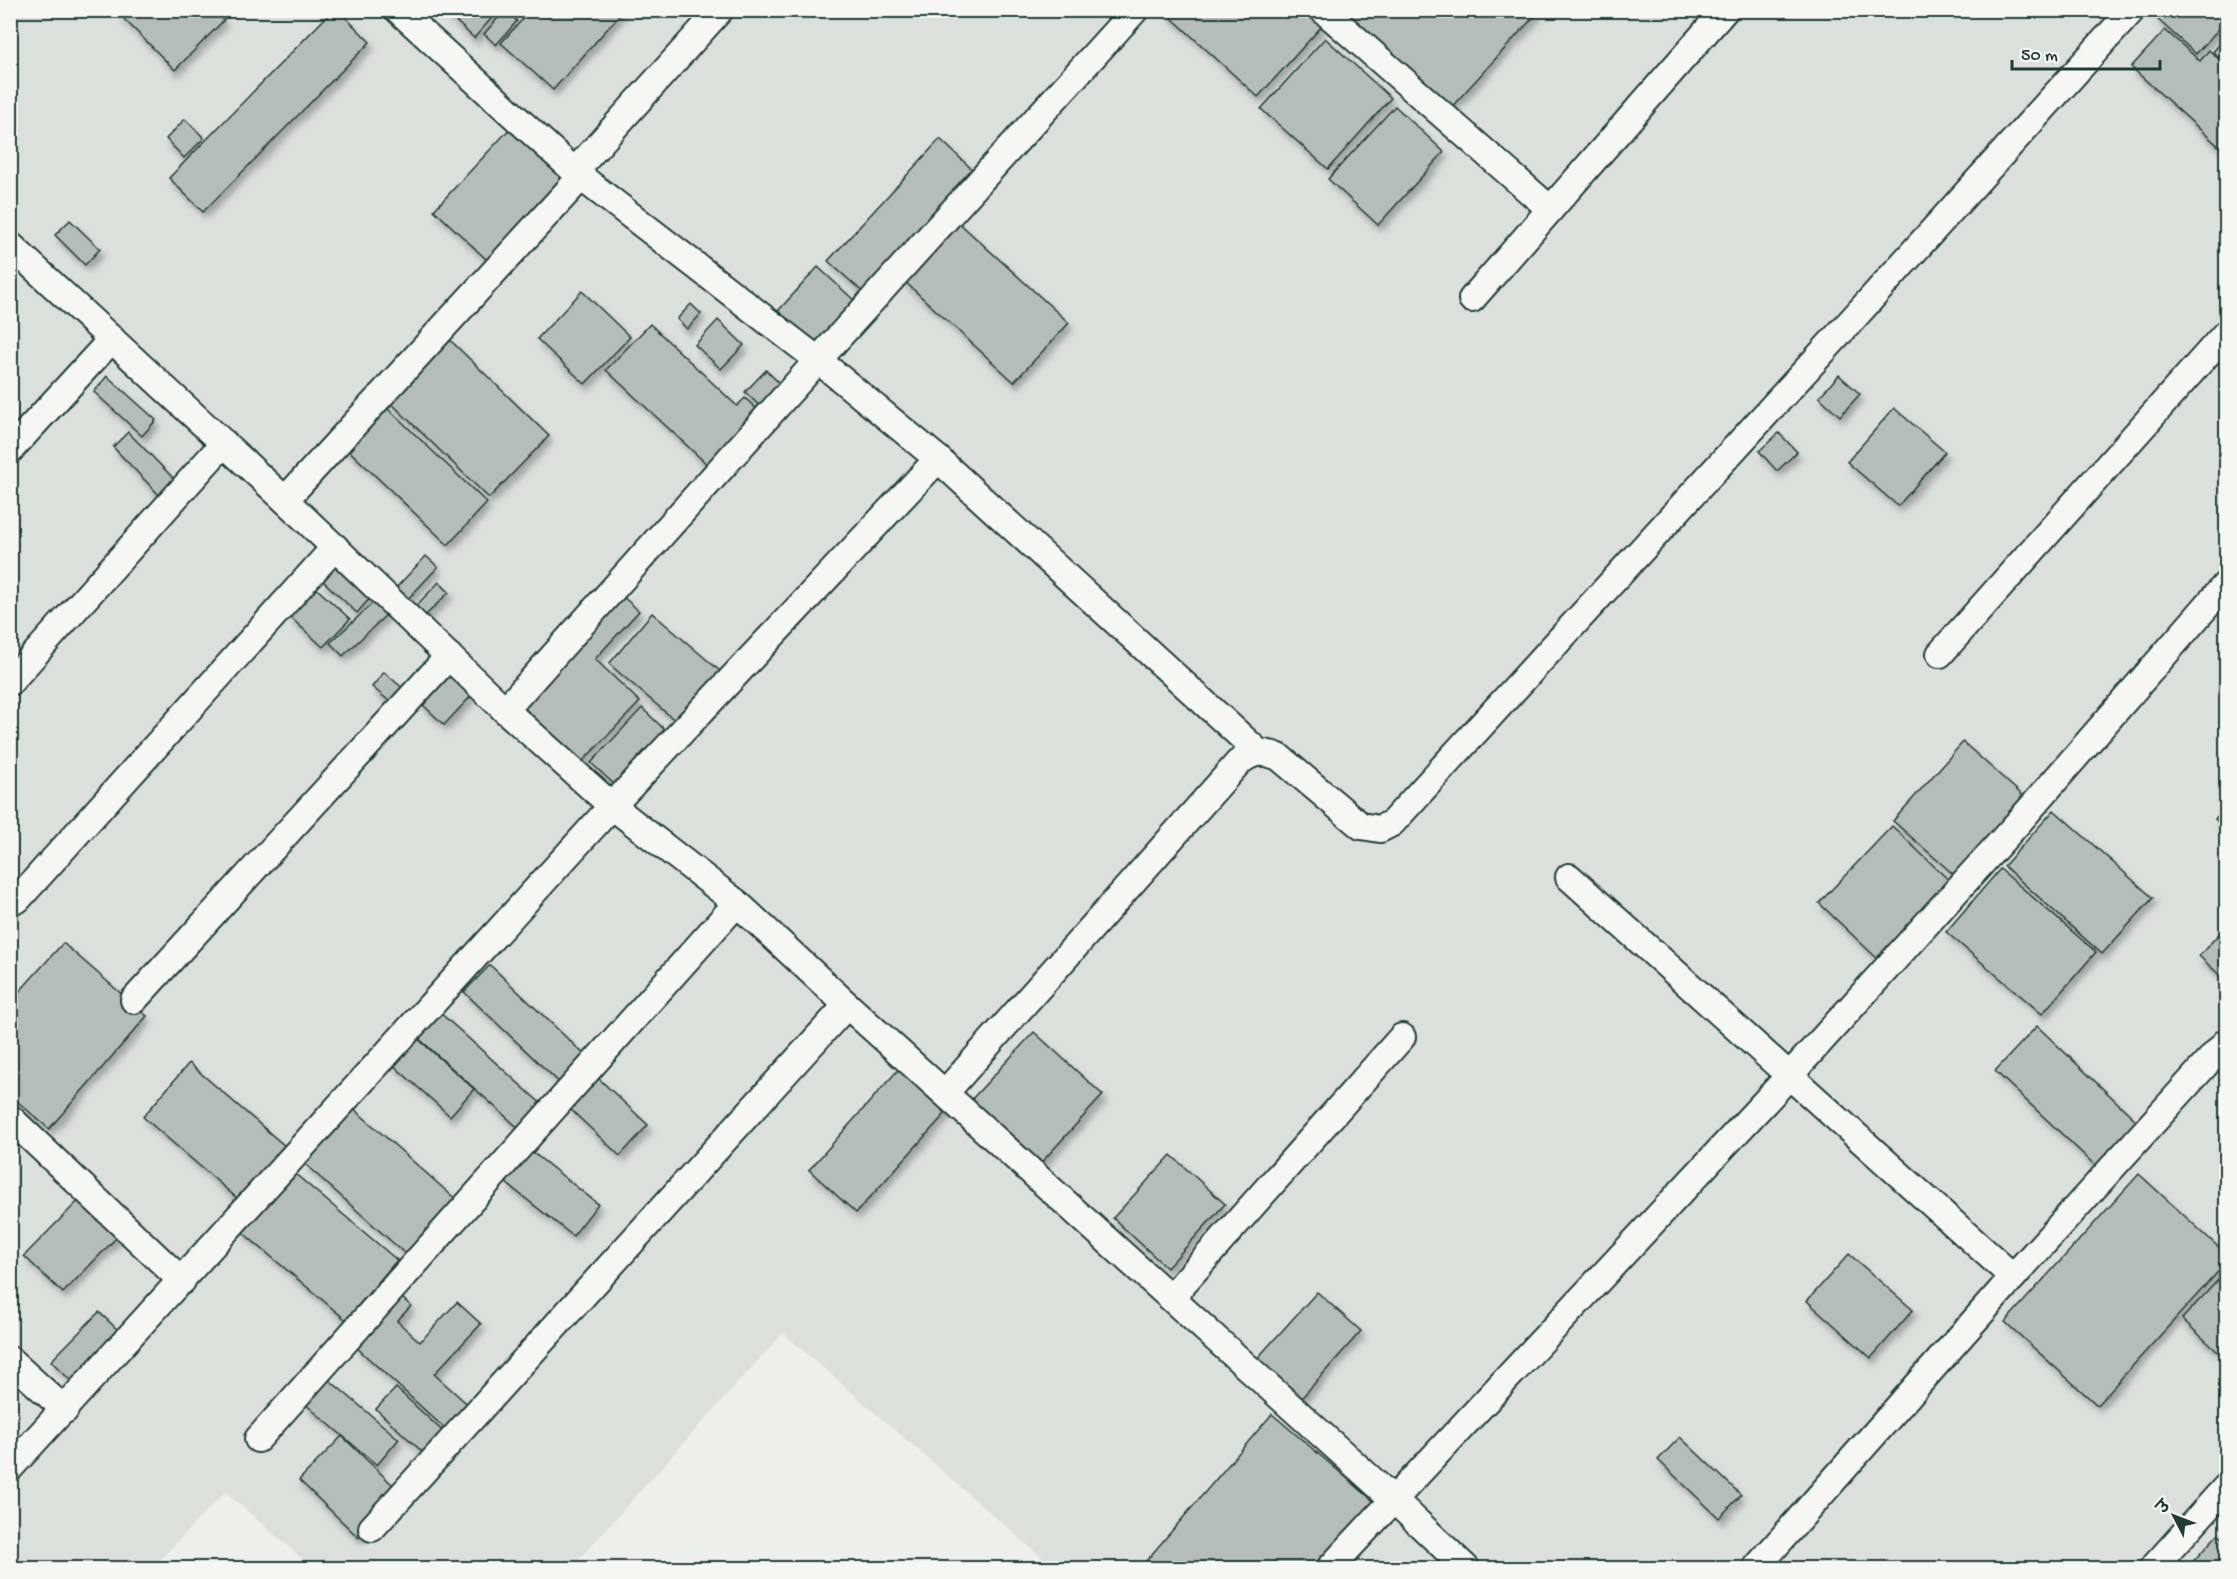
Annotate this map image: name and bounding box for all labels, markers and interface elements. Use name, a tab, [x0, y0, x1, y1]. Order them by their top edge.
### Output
scale bar	[2012, 33, 2160, 71]
text: 50 m	[2021, 46, 2058, 67]
north arrow	[2144, 1486, 2204, 1546]
text: उ	[2153, 1497, 2177, 1520]

